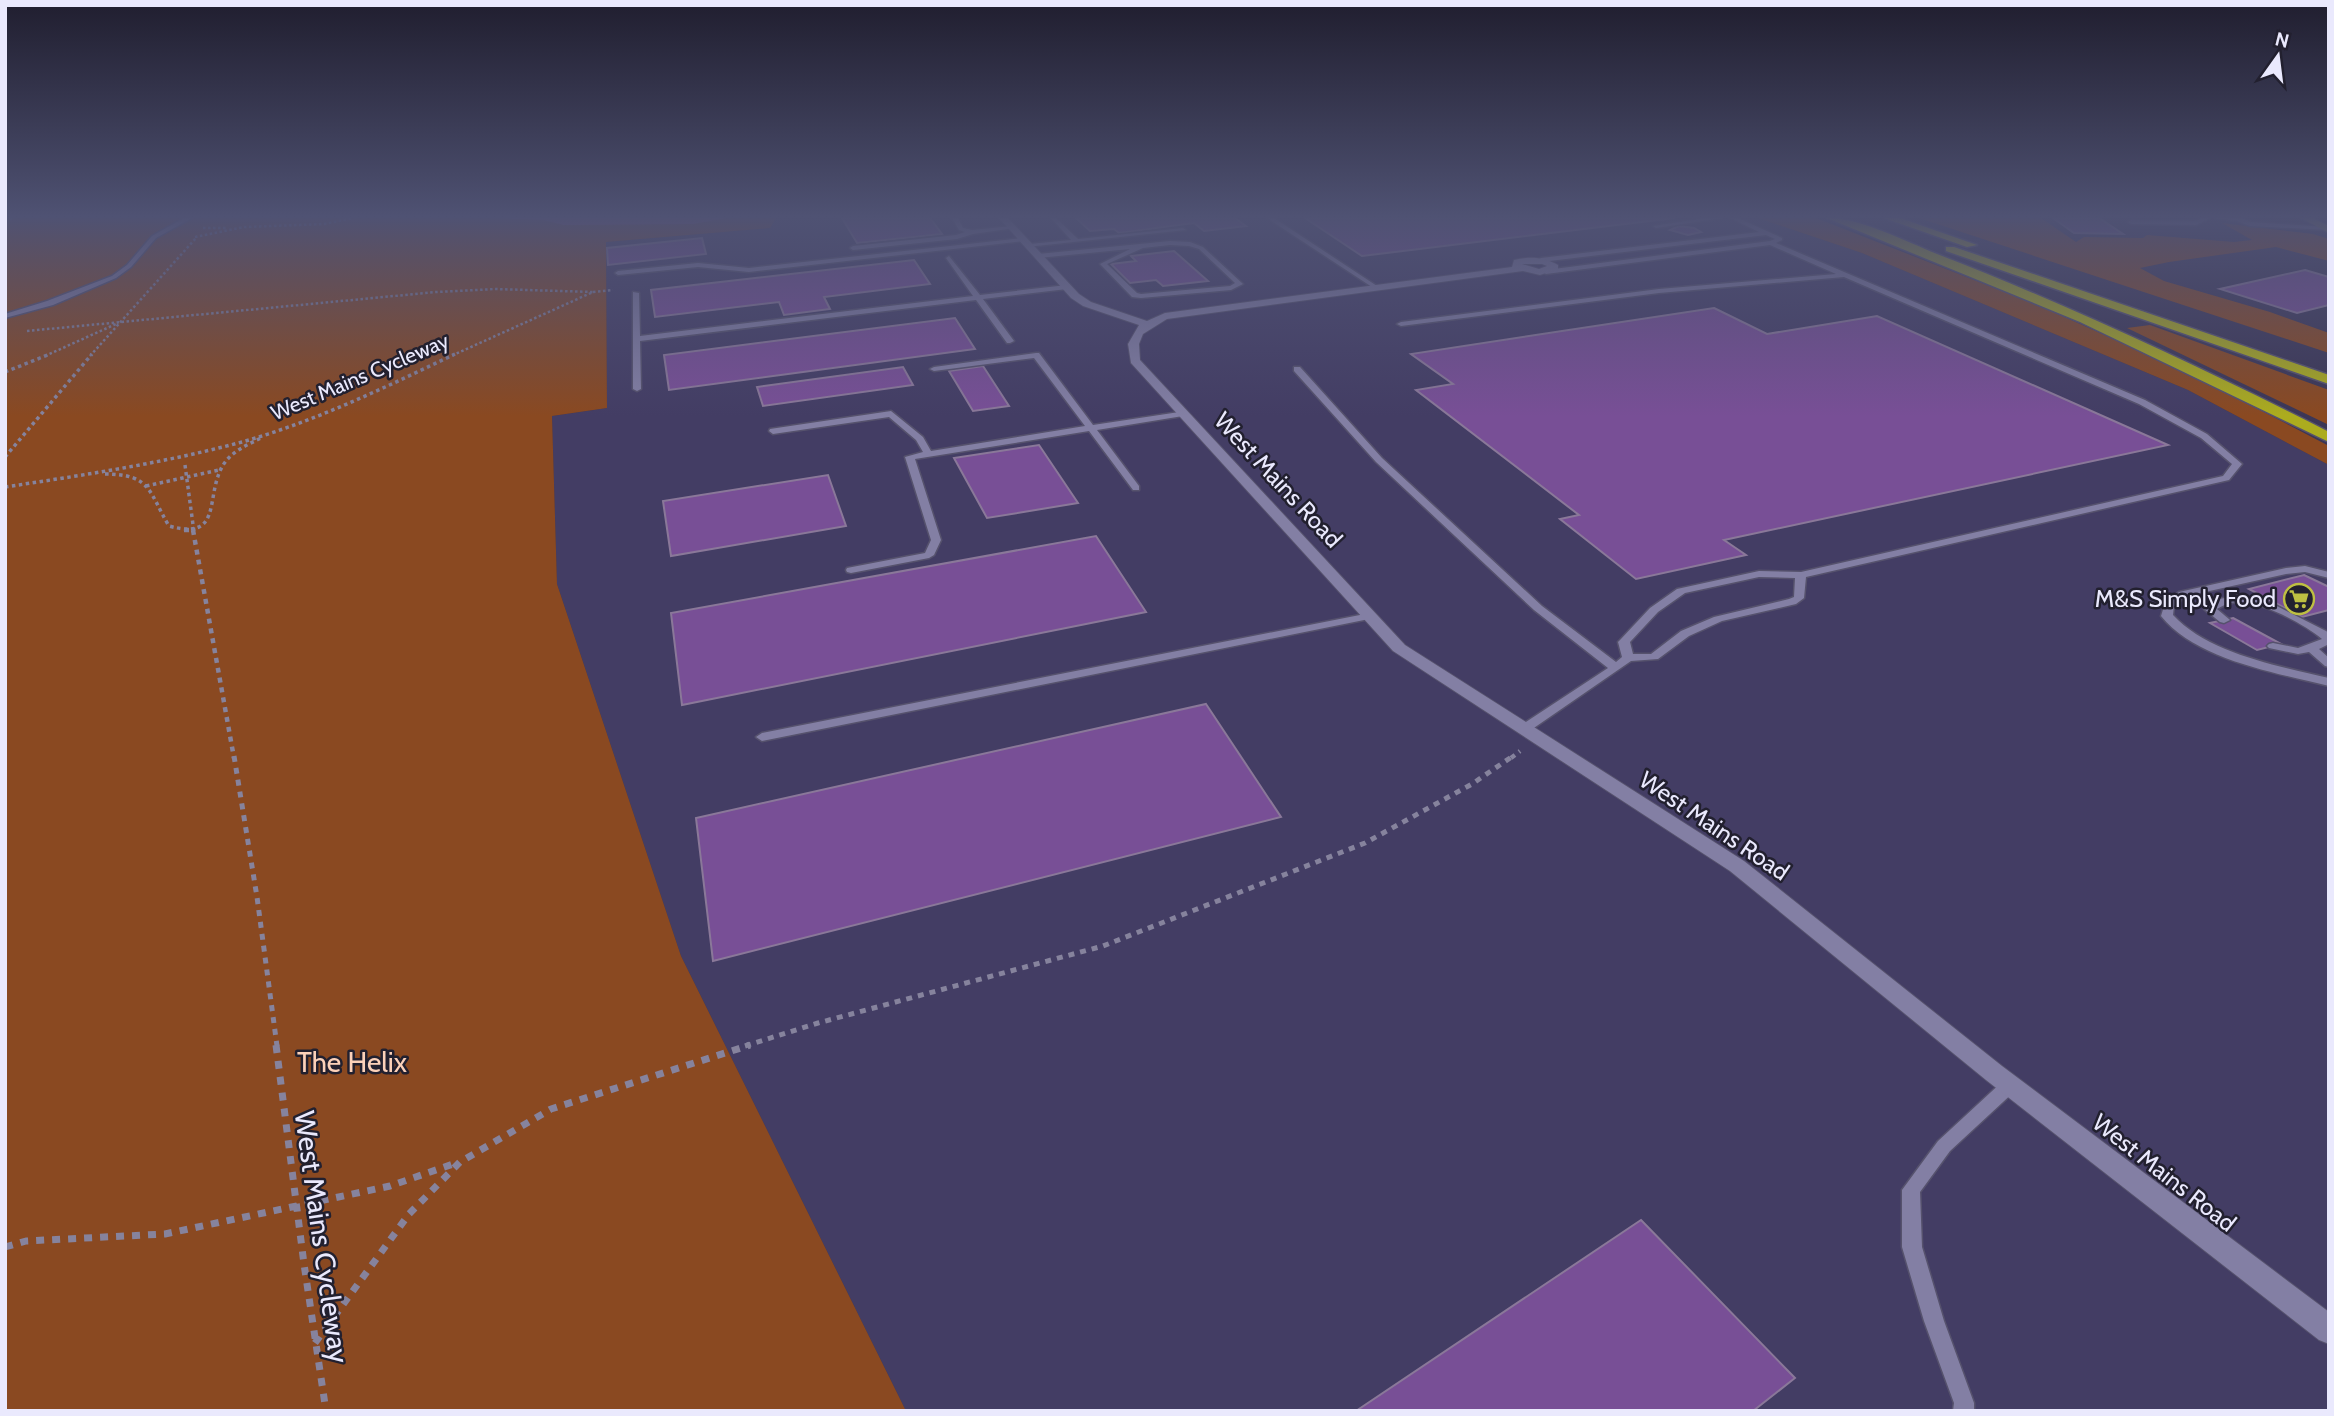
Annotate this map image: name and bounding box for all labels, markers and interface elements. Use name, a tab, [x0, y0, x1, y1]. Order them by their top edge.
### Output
north arrow	[2243, 21, 2313, 91]
text: N	[2273, 27, 2291, 53]
street label: West Mains Cycleway	[267, 328, 453, 425]
street label: West Mains Road	[1208, 406, 1348, 553]
supermarket icon: M&S Simply Food	[2282, 582, 2316, 616]
place label: M&S Simply Food	[2095, 584, 2276, 613]
street label: West Mains Road	[1634, 765, 1795, 886]
park label: The Helix	[297, 1045, 407, 1079]
street label: West Mains Road	[2087, 1108, 2242, 1238]
street label: West Mains Cycleway	[287, 1109, 357, 1365]

